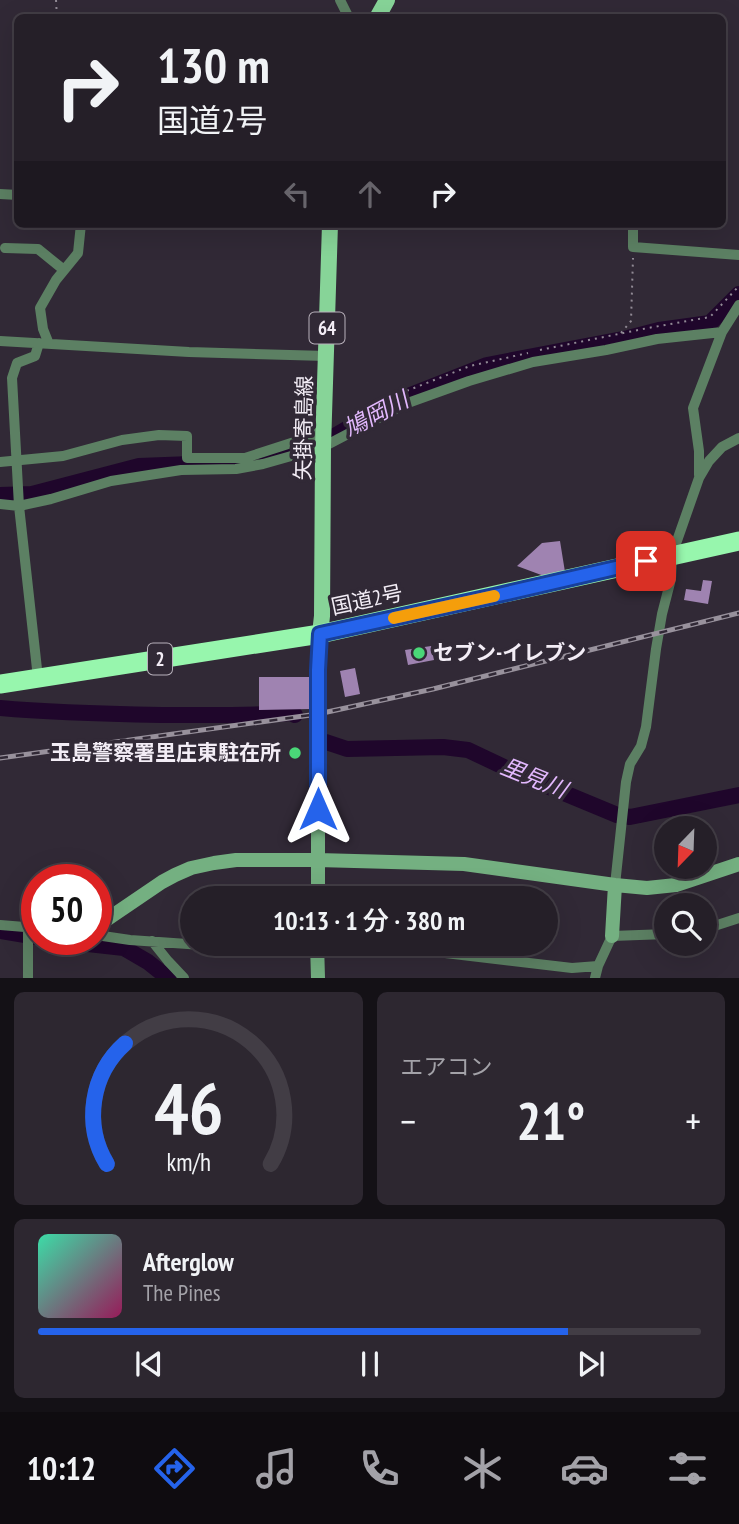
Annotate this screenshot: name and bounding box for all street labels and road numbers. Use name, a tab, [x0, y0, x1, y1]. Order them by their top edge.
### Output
road number: 64	[310, 312, 344, 344]
street label: 矢掛寄島線	[289, 375, 318, 481]
street label: 国道2号	[329, 579, 405, 620]
road number: 2	[148, 644, 172, 674]

